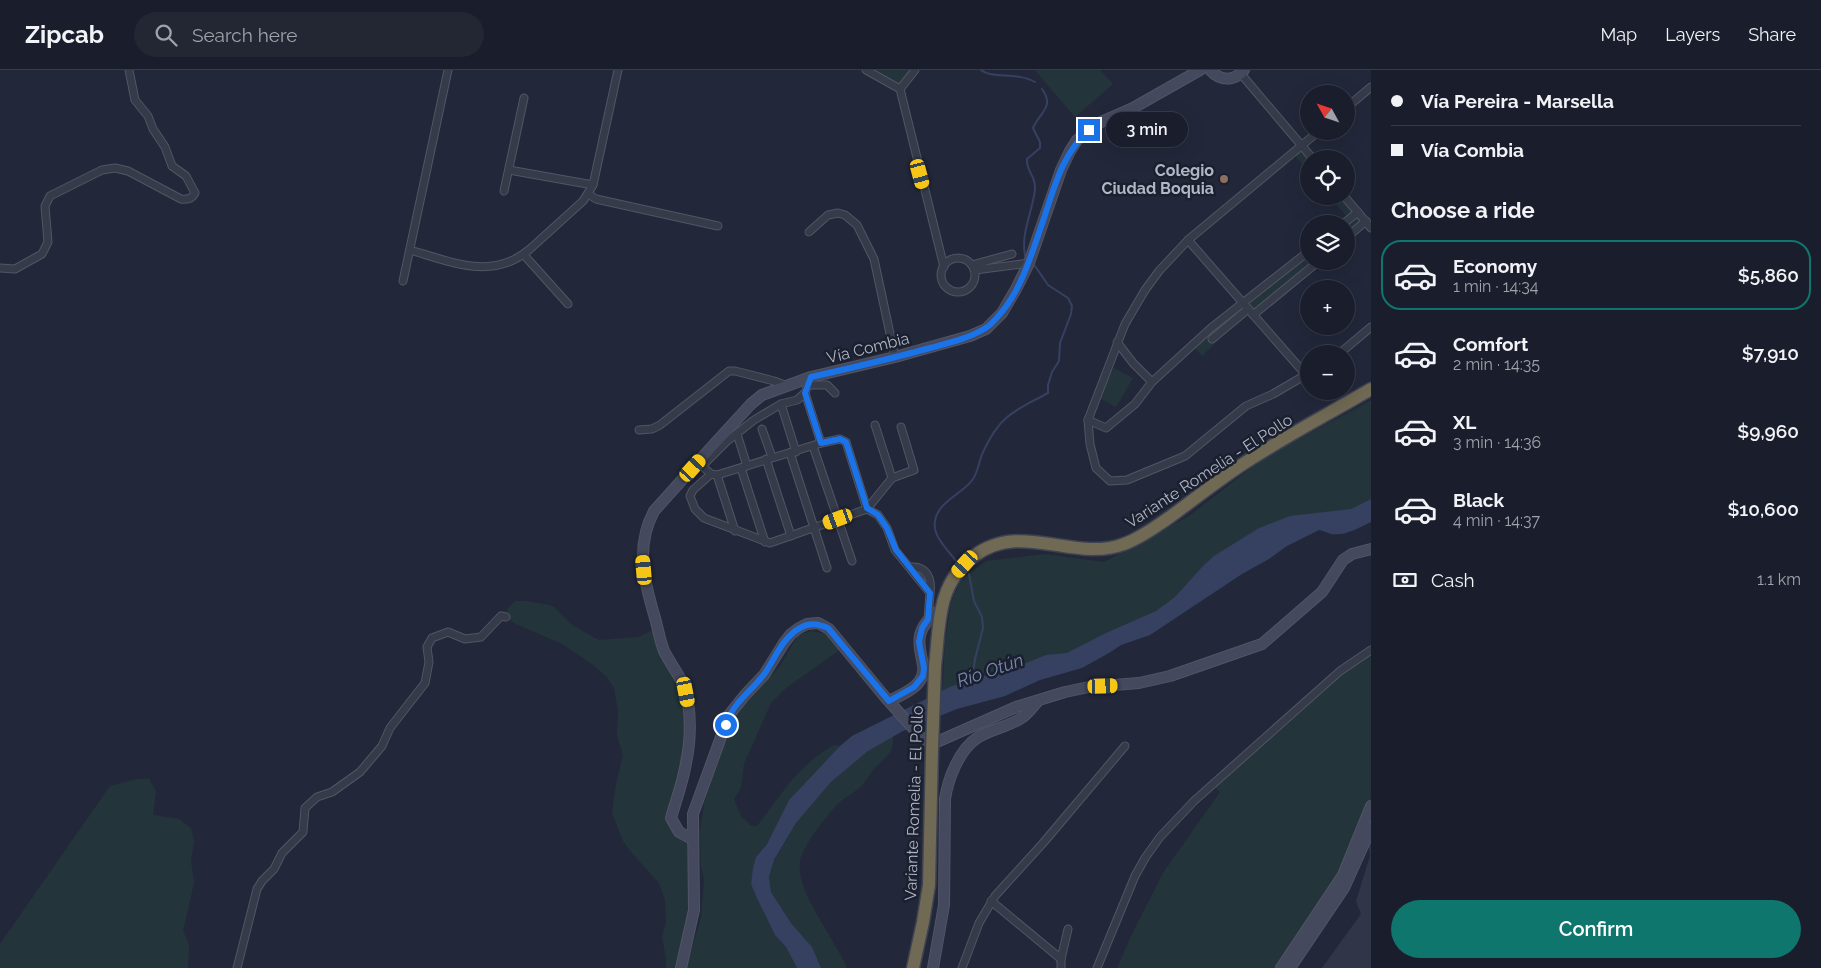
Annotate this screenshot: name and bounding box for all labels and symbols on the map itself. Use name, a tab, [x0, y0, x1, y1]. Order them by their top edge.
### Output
north arrow	[1300, 85, 1355, 140]
callout: 3 min	[1106, 112, 1189, 148]
route end	[1078, 119, 1100, 141]
car	[908, 158, 931, 190]
place label: Colegio Ciudad Boquia	[1102, 161, 1214, 198]
marker: Colegio Ciudad Boquia	[1218, 173, 1230, 185]
street label: Vía Combia	[825, 329, 911, 367]
street label: Variante Romelia - El Pollo	[1122, 410, 1296, 532]
car	[677, 452, 708, 484]
car	[821, 507, 854, 531]
car	[949, 548, 980, 580]
car	[635, 554, 652, 586]
water label: Río Otún	[954, 649, 1026, 691]
car	[675, 676, 696, 708]
car	[1087, 678, 1118, 694]
street label: Variante Romelia - El Pollo	[901, 705, 927, 901]
route start	[715, 714, 737, 736]

